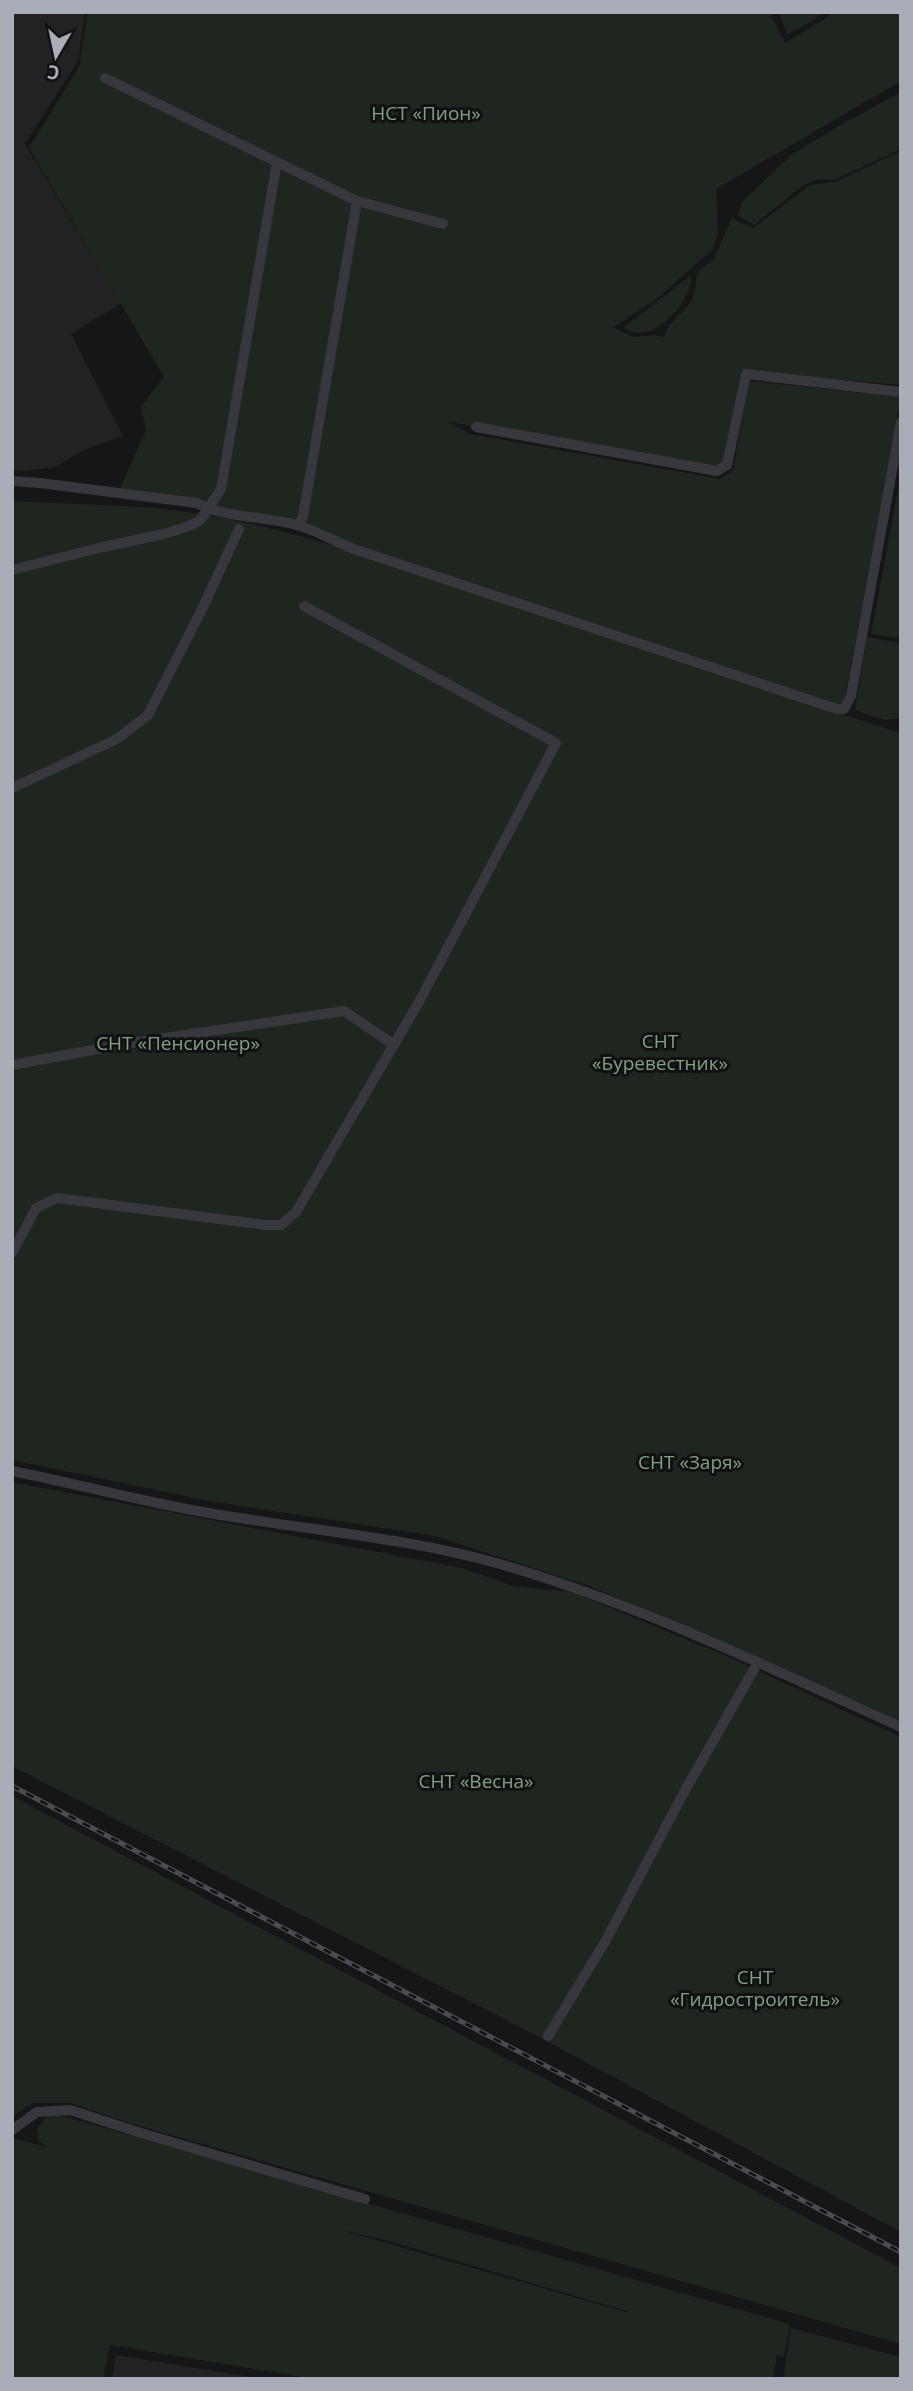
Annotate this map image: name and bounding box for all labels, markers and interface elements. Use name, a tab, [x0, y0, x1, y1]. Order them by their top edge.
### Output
north arrow	[21, 21, 91, 91]
text: С	[45, 59, 61, 87]
park label: НСТ «Пион»	[371, 100, 481, 126]
park label: СНТ «Буревестник»	[592, 1028, 728, 1076]
park label: СНТ «Пенсионер»	[96, 1030, 260, 1056]
park label: СНТ «Заря»	[638, 1449, 742, 1475]
park label: СНТ «Весна»	[419, 1768, 533, 1794]
park label: СНТ «Гидростроитель»	[670, 1964, 840, 2012]

